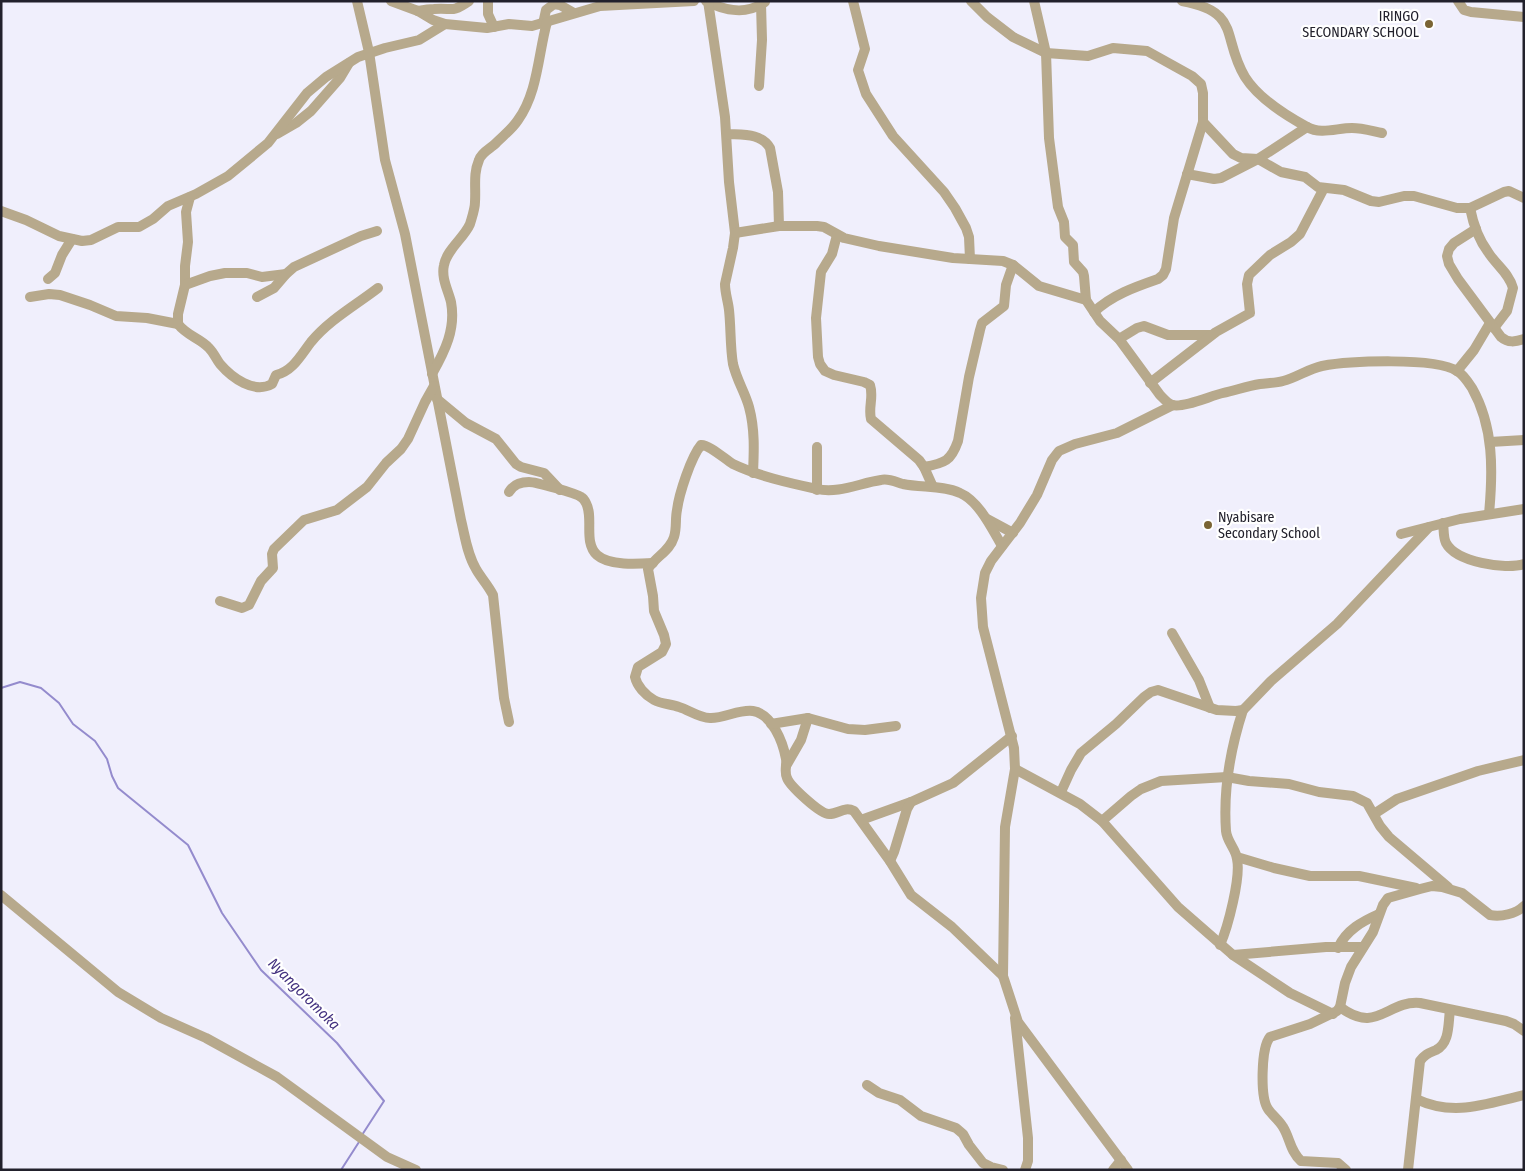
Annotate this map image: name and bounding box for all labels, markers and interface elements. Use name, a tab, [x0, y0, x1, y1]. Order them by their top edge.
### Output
place label: IRINGO SECONDARY SCHOOL	[1302, 8, 1419, 41]
marker: IRINGO SECONDARY SCHOOL	[1423, 18, 1435, 30]
place label: Nyabisare Secondary School	[1218, 509, 1320, 542]
marker: Nyabisare Secondary School	[1202, 519, 1214, 531]
water label: Nyangoromoka	[264, 954, 344, 1034]

